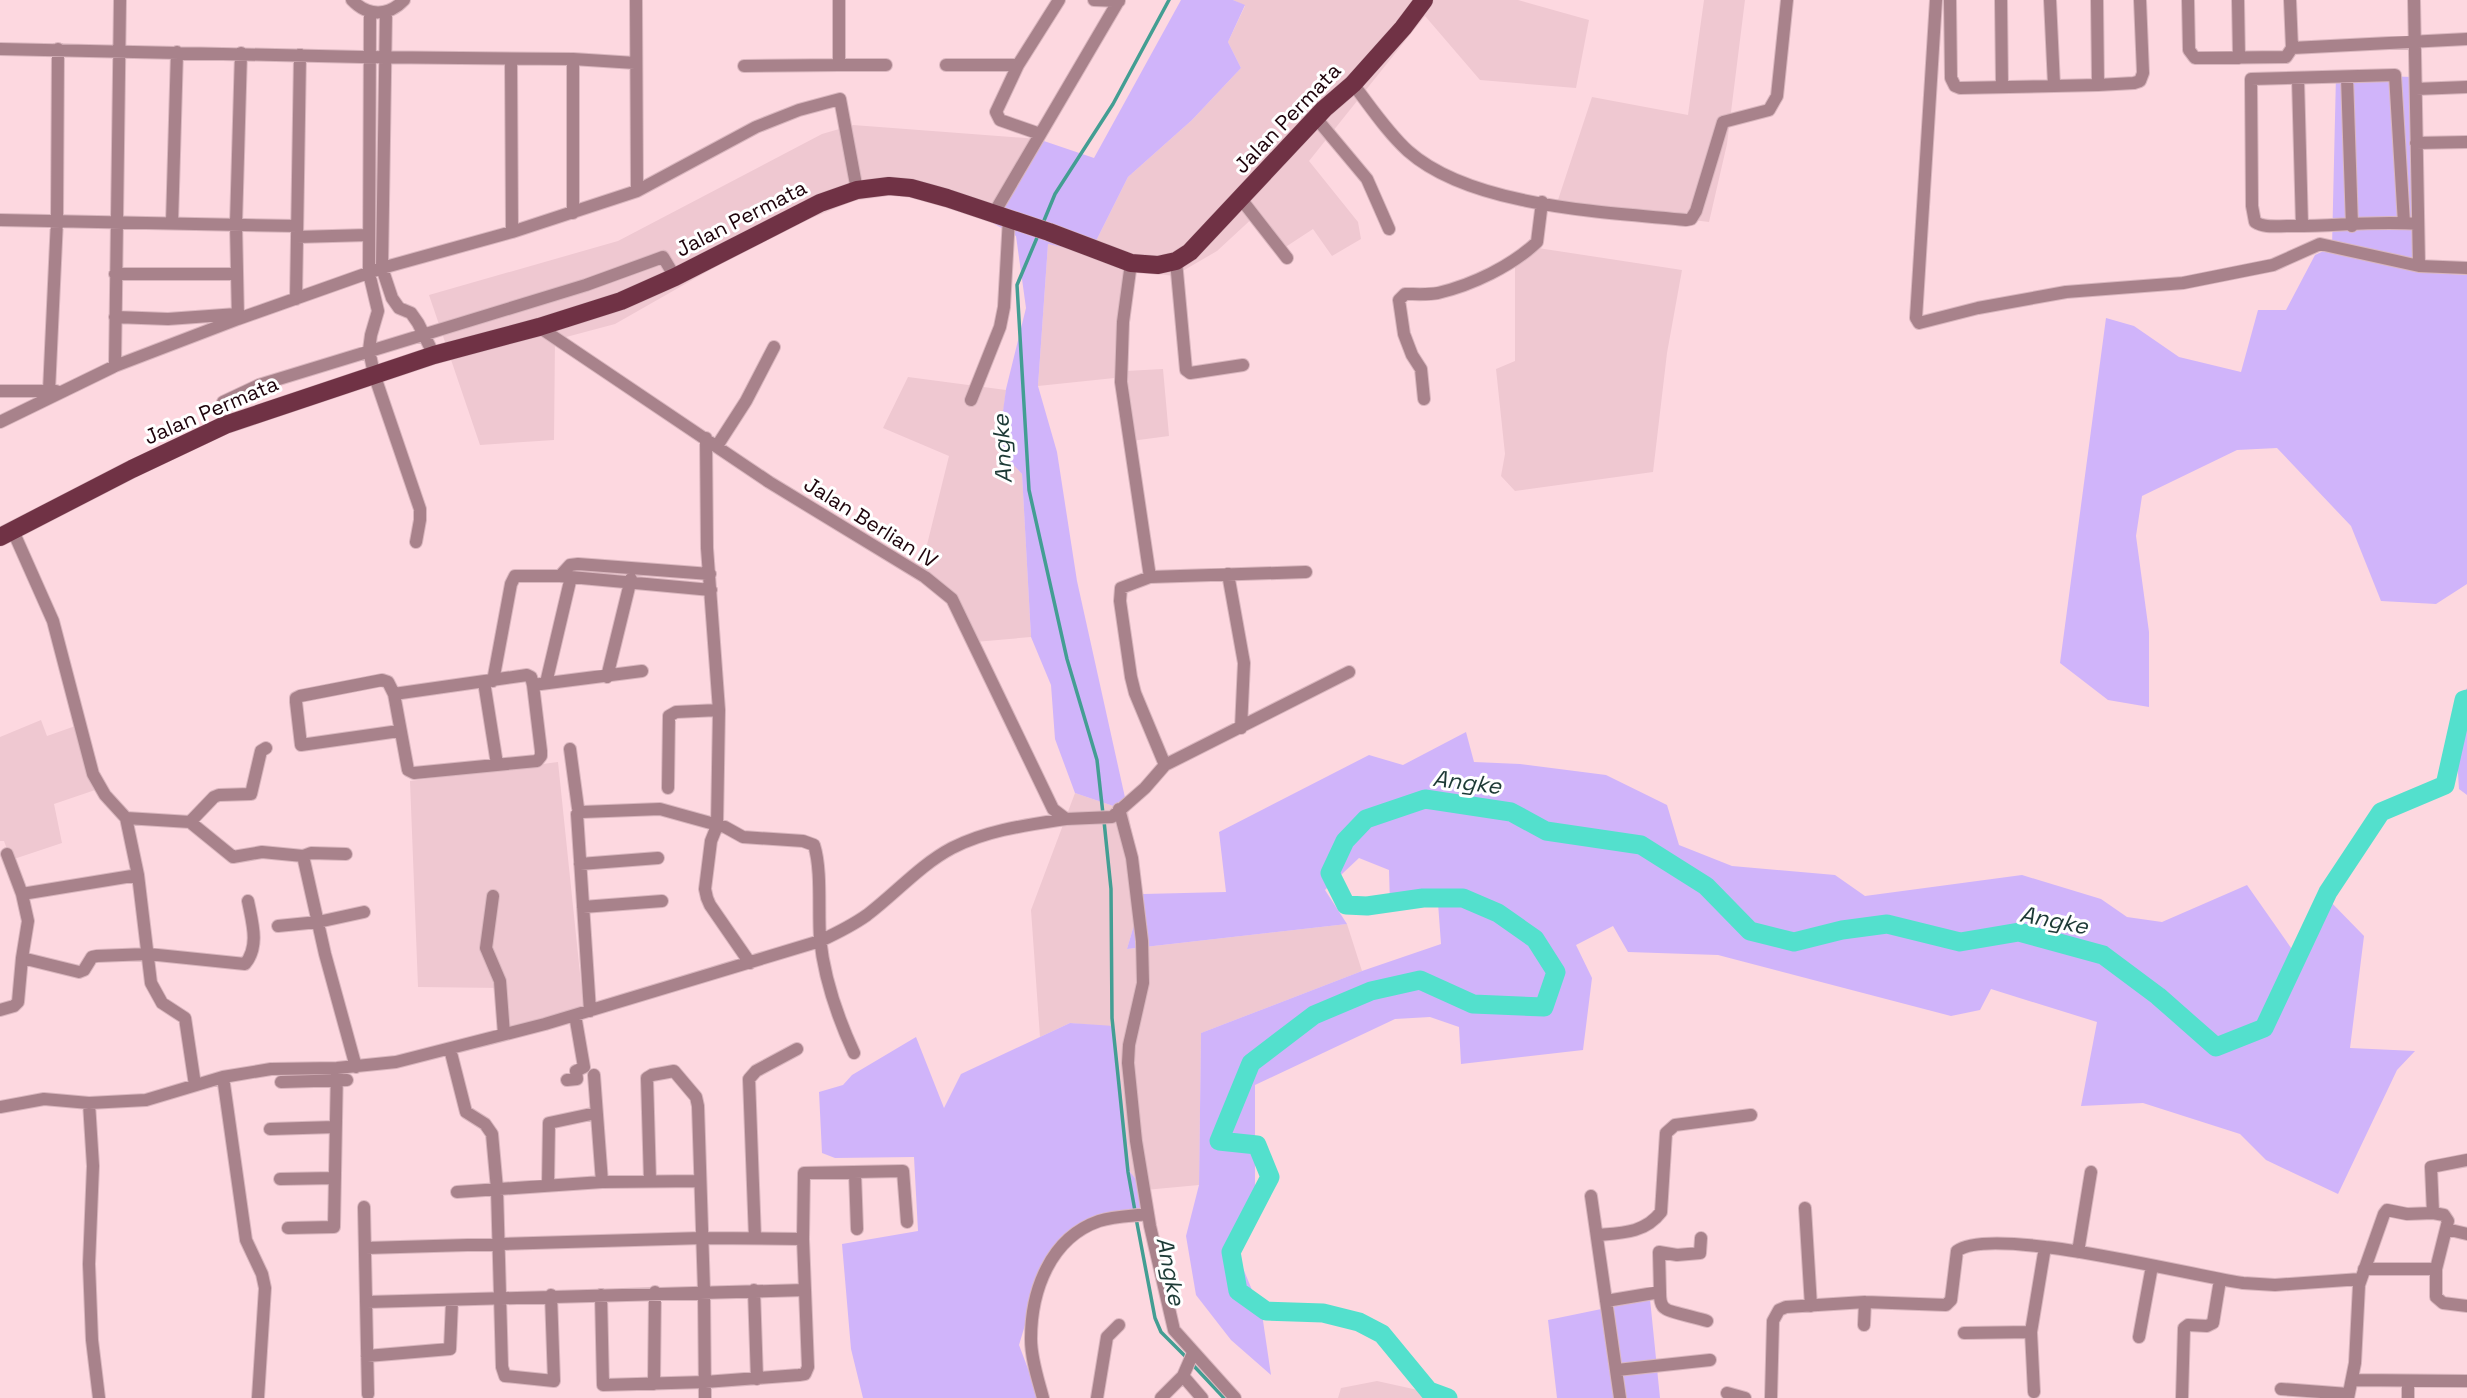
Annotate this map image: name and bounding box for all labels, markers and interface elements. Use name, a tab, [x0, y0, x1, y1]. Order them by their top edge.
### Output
street label: Jalan Permata	[1228, 57, 1346, 179]
street label: Jalan Permata	[671, 173, 811, 263]
street label: Jalan Permata	[140, 370, 282, 450]
water label: Angke	[985, 413, 1019, 484]
street label: Jalan Berlian IV	[799, 470, 943, 574]
water label: Angke	[1431, 763, 1504, 801]
water label: Angke	[2017, 899, 2092, 942]
water label: Angke	[1150, 1234, 1193, 1309]

